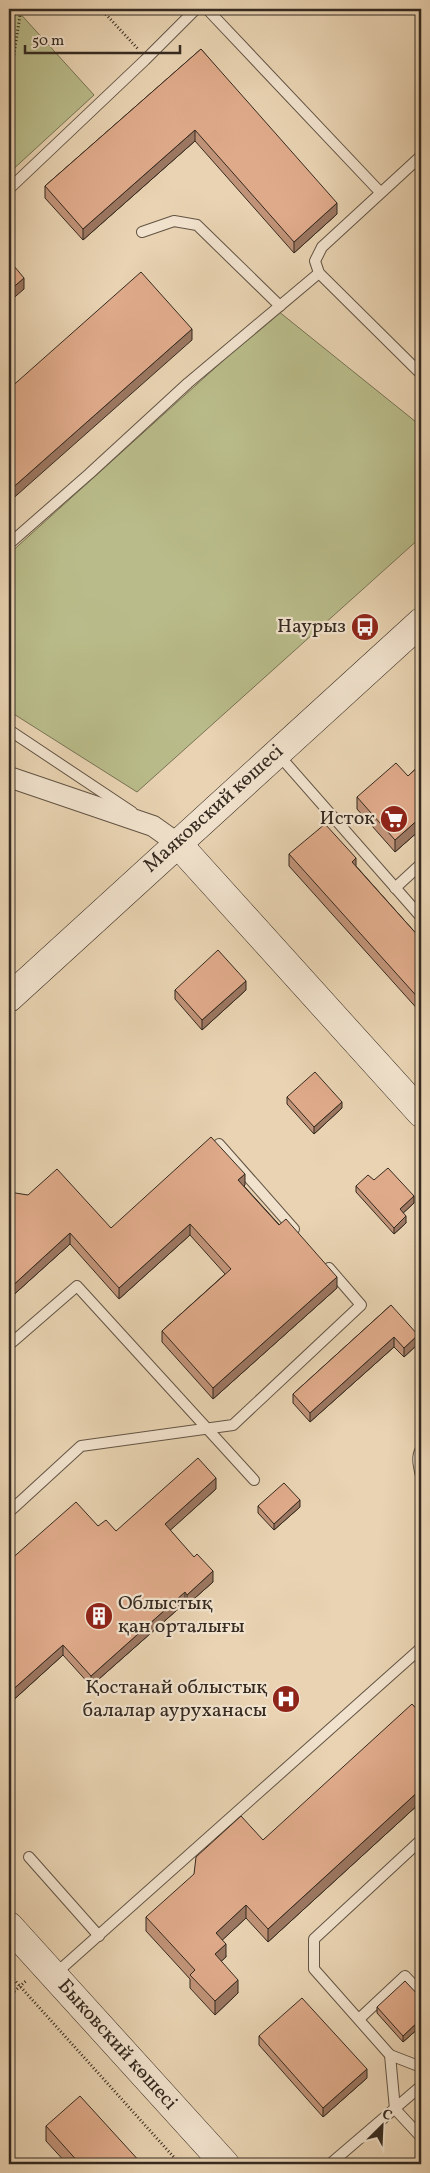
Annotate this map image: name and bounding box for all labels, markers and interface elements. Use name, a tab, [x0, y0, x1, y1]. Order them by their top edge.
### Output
scale bar	[25, 22, 180, 54]
text: 50 m	[32, 31, 64, 52]
bus stop icon: Наурыз	[350, 612, 380, 642]
place label: Наурыз	[277, 613, 346, 641]
street label: Маяковский көшесі	[138, 738, 290, 880]
supermarket icon: Исток	[379, 804, 409, 834]
place label: Исток	[320, 805, 375, 833]
place label: Облыстық қан орталығы	[118, 1590, 245, 1641]
building icon: Облыстық қан орталығы	[84, 1601, 114, 1631]
place label: Қостанай облыстық балалар ауруханасы	[82, 1674, 268, 1725]
hospital icon: Қостанай облыстық балалар ауруханасы	[271, 1684, 301, 1714]
street label: Быковский көшесі	[51, 1973, 183, 2117]
north arrow	[358, 2100, 408, 2150]
text: С	[379, 2105, 395, 2126]

